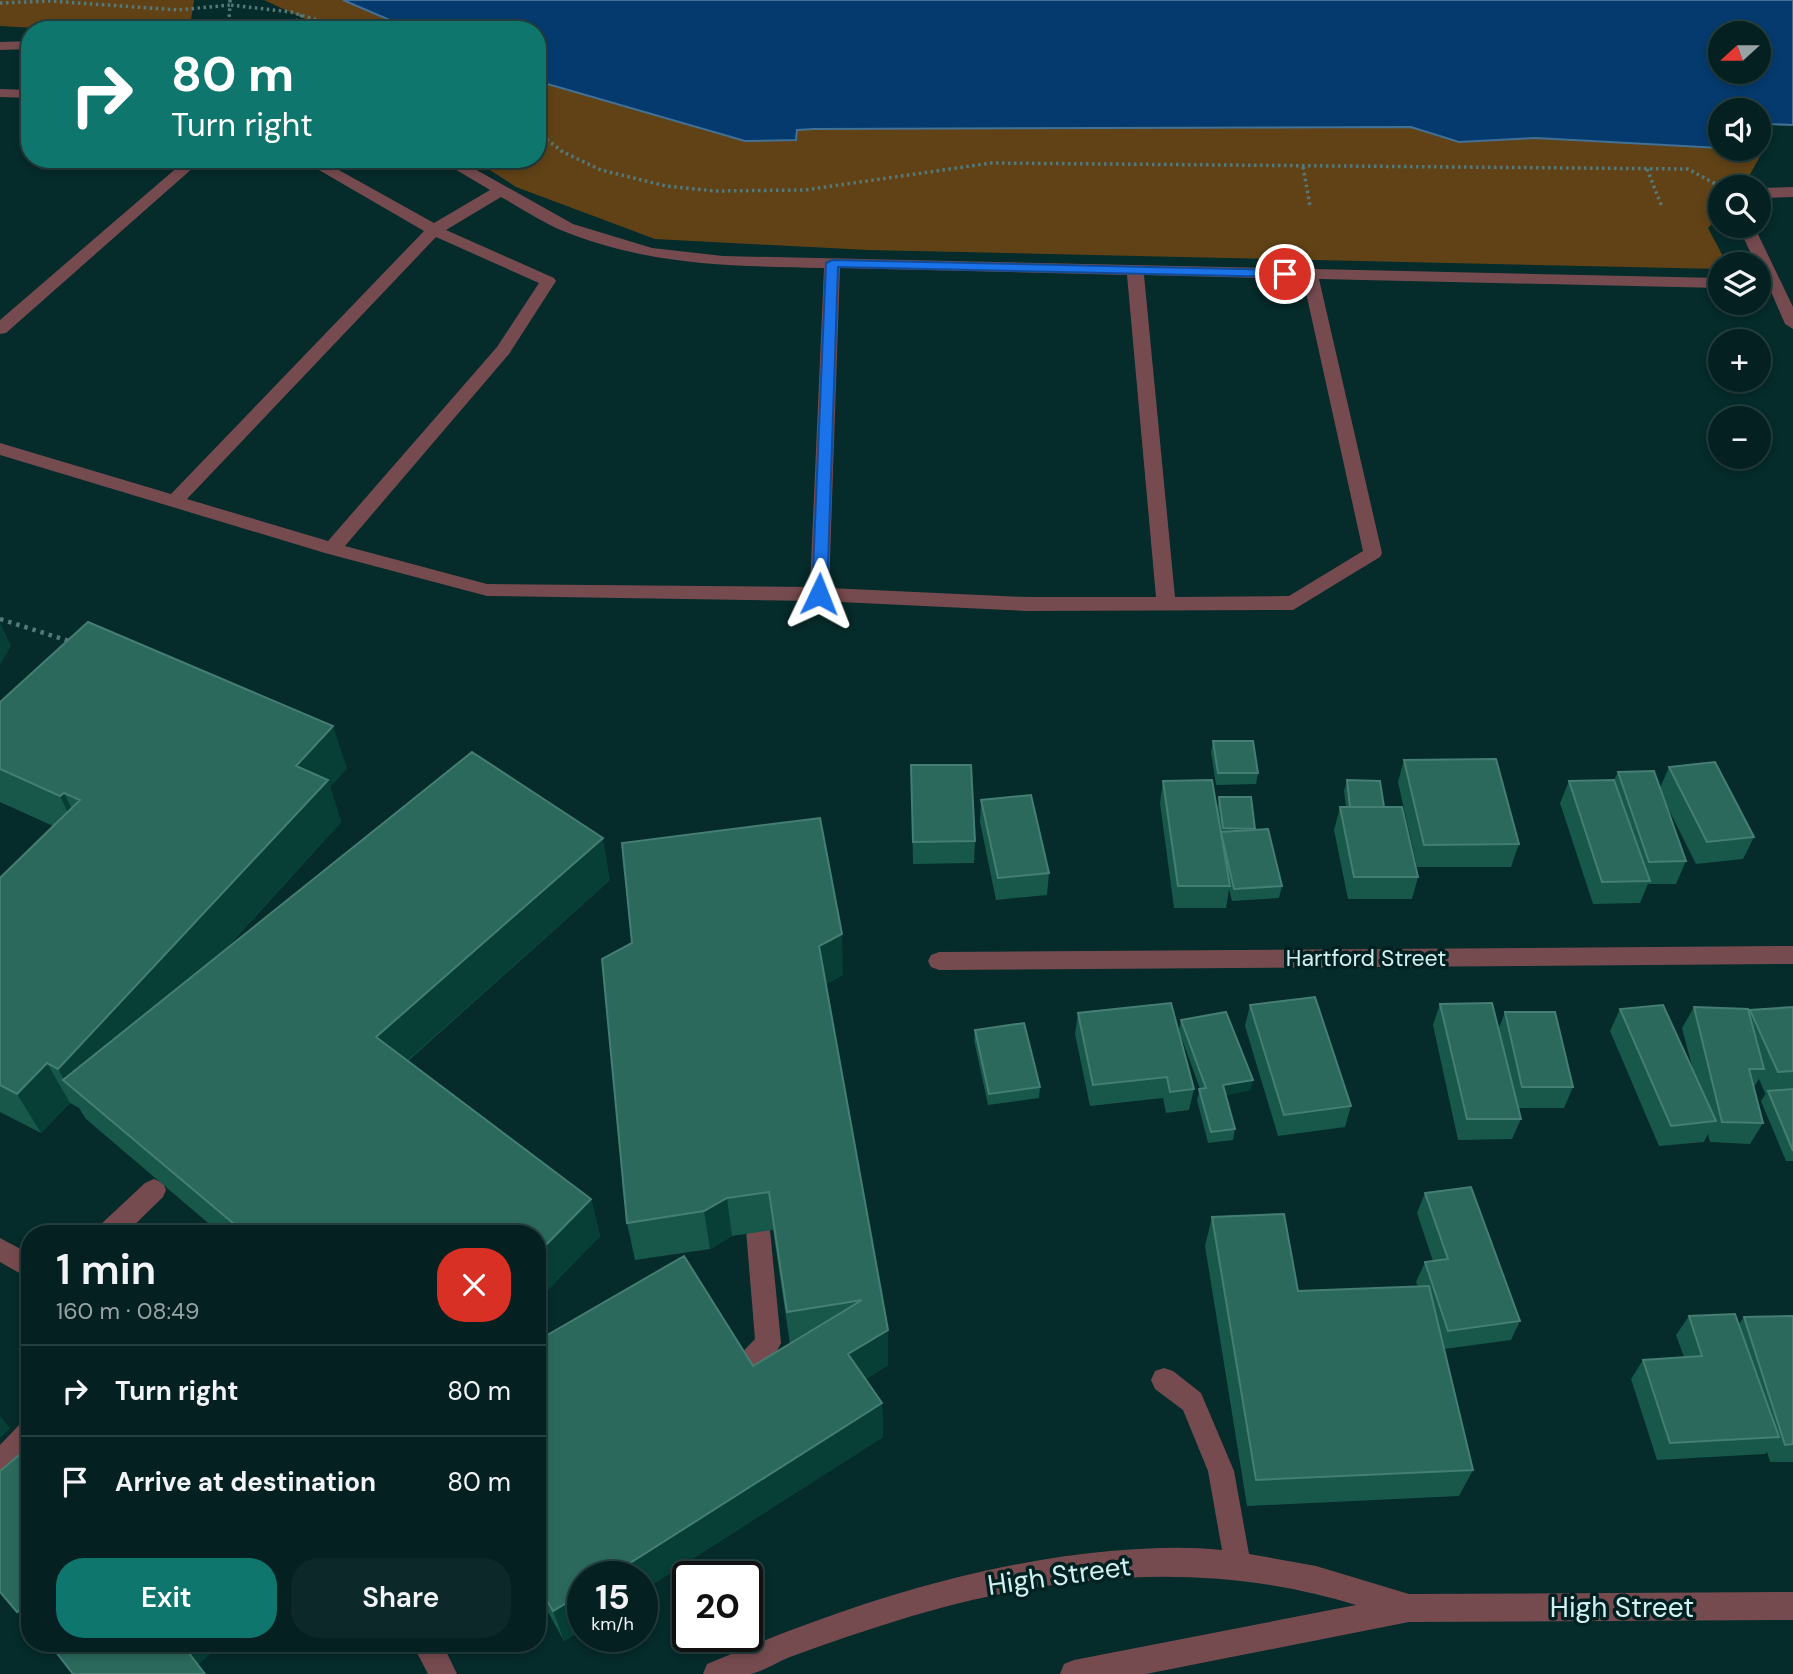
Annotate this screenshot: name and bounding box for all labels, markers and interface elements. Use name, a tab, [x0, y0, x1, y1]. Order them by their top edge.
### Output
north arrow	[1708, 21, 1771, 84]
map controls	[1708, 21, 1771, 469]
text: 80 m	[171, 42, 294, 106]
icon: right	[56, 49, 147, 140]
button: sound	[1708, 98, 1771, 161]
text: Turn right	[171, 104, 313, 146]
button: search	[1708, 175, 1771, 238]
pin	[1255, 244, 1315, 304]
button: layers	[1708, 252, 1771, 315]
icon: arrive	[1266, 255, 1304, 293]
button: +	[1708, 329, 1771, 392]
button: −	[1708, 406, 1771, 469]
position arrow	[782, 557, 856, 631]
street label: Hartford Street	[1286, 943, 1446, 973]
text: 1 min	[56, 1242, 156, 1297]
button: close	[437, 1248, 511, 1322]
text: 160 m · 08:49	[56, 1296, 200, 1326]
icon: right	[56, 1372, 94, 1410]
text: Turn right	[115, 1374, 239, 1408]
text: 80 m	[447, 1374, 511, 1408]
icon: arrive	[56, 1463, 94, 1501]
text: Arrive at destination	[115, 1465, 376, 1499]
text: 80 m	[447, 1465, 511, 1499]
street label: High Street	[985, 1547, 1133, 1604]
button: Exit	[56, 1558, 277, 1638]
button: Share	[291, 1558, 511, 1638]
speed limit sign: 20	[672, 1561, 763, 1652]
text: 15	[595, 1574, 630, 1620]
street label: High Street	[1550, 1589, 1694, 1626]
text: km/h	[591, 1612, 634, 1636]

